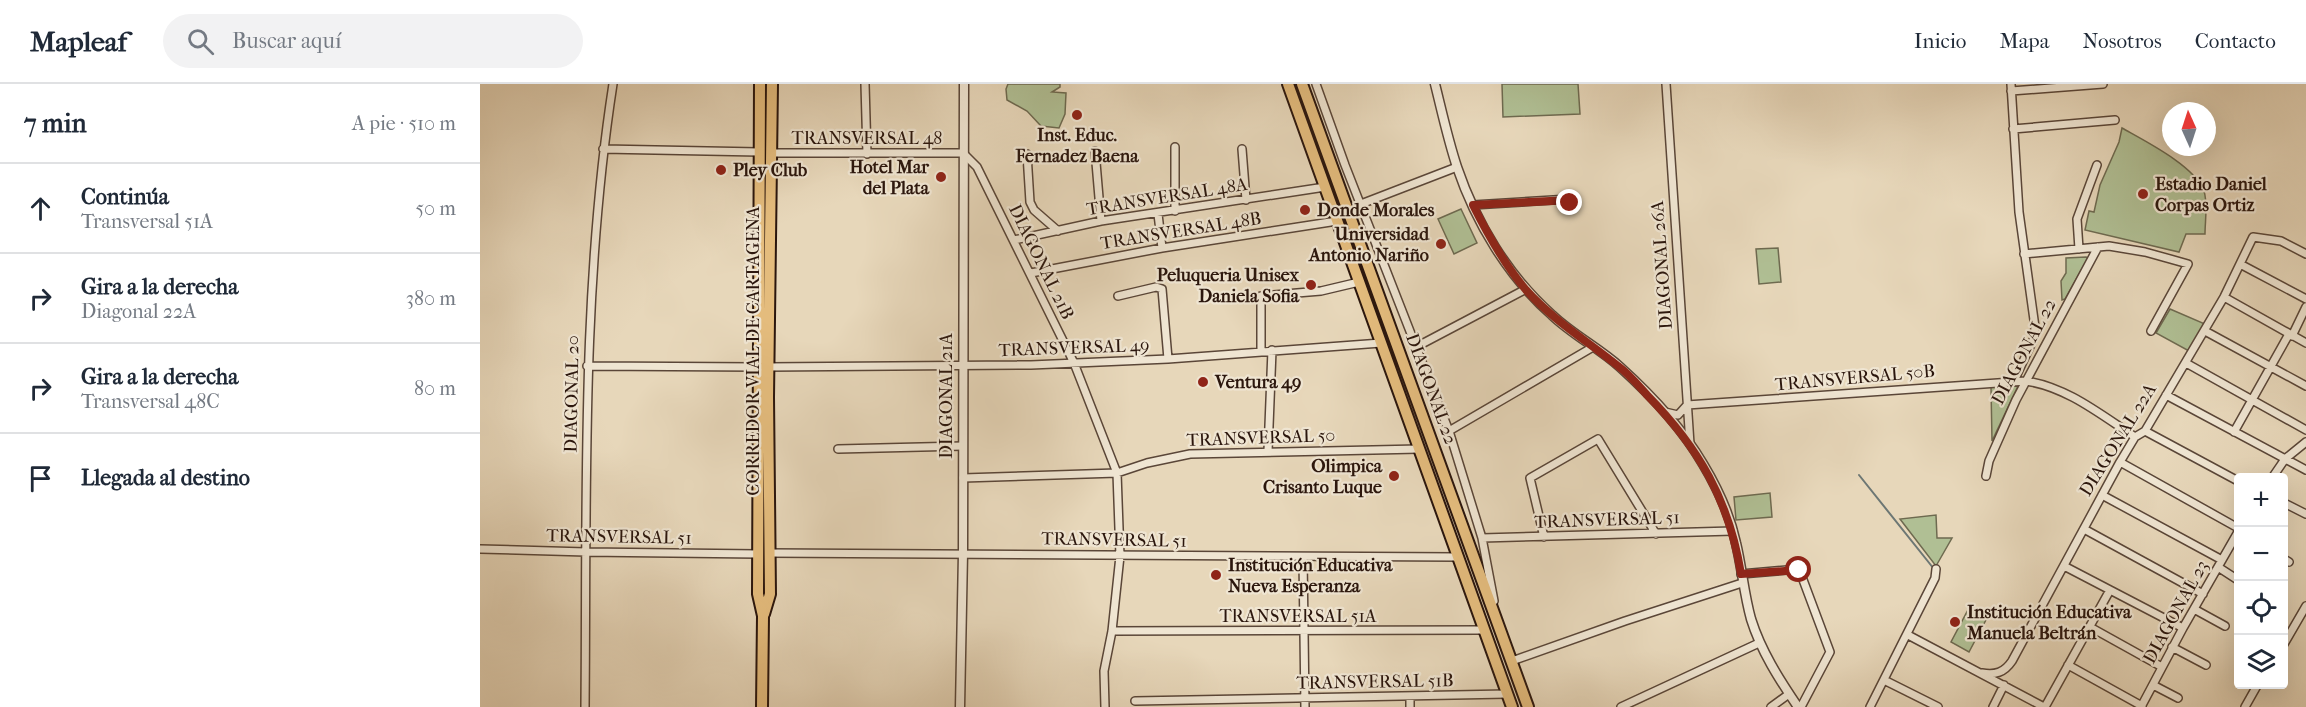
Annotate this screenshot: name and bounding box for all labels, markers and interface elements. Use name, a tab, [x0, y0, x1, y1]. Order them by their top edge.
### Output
search box	[163, 14, 583, 68]
text: Mapleaf	[30, 25, 127, 58]
icon: search	[184, 25, 217, 58]
text: Buscar aquí	[232, 28, 341, 54]
text: Inicio	[1914, 29, 1966, 53]
text: Mapa	[1999, 29, 2049, 53]
text: Nosotros	[2082, 29, 2162, 53]
text: Contacto	[2195, 29, 2276, 53]
north arrow	[2162, 102, 2216, 156]
text: 7 min	[24, 108, 87, 139]
marker: Inst. Educ. Fernadez Baena	[1070, 108, 1084, 122]
text: A pie · 510 m	[352, 112, 456, 135]
place label: Inst. Educ. Fernadez Baena	[1014, 125, 1139, 167]
street label: TRANSVERSAL 48	[792, 128, 942, 149]
place label: Hotel Mar del Plata	[849, 157, 930, 199]
place label: Pley Club	[733, 160, 808, 181]
marker: Pley Club	[714, 163, 728, 177]
marker: Hotel Mar del Plata	[934, 170, 948, 184]
street label: TRANSVERSAL 48A	[1085, 174, 1249, 220]
place label: Estadio Daniel Corpas Ortiz	[2155, 174, 2268, 216]
text: Continúa	[81, 184, 169, 210]
marker: Estadio Daniel Corpas Ortiz	[2136, 187, 2150, 201]
route end	[1556, 189, 1582, 215]
icon: ahead	[24, 192, 57, 225]
text: 50 m	[415, 197, 456, 220]
place label: Donde Morales	[1317, 200, 1435, 221]
street label: DIAGONAL 26A	[1647, 200, 1677, 330]
street label: DIAGONAL 21B	[1004, 201, 1078, 323]
marker: Donde Morales	[1298, 203, 1312, 217]
street label: CORREDOR VIAL DE CARTAGENA	[743, 206, 764, 496]
street label: TRANSVERSAL 48B	[1099, 208, 1263, 254]
text: Transversal 51A	[81, 210, 213, 233]
place label: Universidad Antonio Nariño	[1308, 224, 1430, 266]
marker: Universidad Antonio Nariño	[1434, 237, 1448, 251]
place label: Peluqueria Unisex Daniela Sofia	[1157, 265, 1300, 307]
text: Gira a la derecha	[81, 274, 238, 300]
marker: Peluqueria Unisex Daniela Sofia	[1304, 278, 1318, 292]
icon: right	[24, 282, 57, 315]
text: 380 m	[406, 287, 456, 310]
street label: DIAGONAL 22	[1987, 296, 2061, 408]
text: Diagonal 22A	[81, 300, 196, 323]
street label: DIAGONAL 22	[1401, 331, 1461, 447]
street label: DIAGONAL 21A	[936, 333, 957, 459]
street label: DIAGONAL 20	[560, 335, 584, 453]
street label: TRANSVERSAL 49	[998, 335, 1150, 361]
street label: TRANSVERSAL 50B	[1774, 361, 1936, 395]
text: Gira a la derecha	[81, 364, 238, 390]
icon: right	[24, 372, 57, 405]
place label: Ventura 49	[1214, 372, 1301, 393]
marker: Ventura 49	[1196, 375, 1210, 389]
text: 80 m	[414, 377, 456, 400]
street label: DIAGONAL 22A	[2075, 380, 2161, 500]
text: Transversal 48C	[81, 390, 220, 413]
street label: TRANSVERSAL 50	[1186, 425, 1336, 451]
place label: Olimpica Crisanto Luque	[1263, 456, 1383, 498]
icon: arrive	[24, 462, 57, 495]
text: Llegada al destino	[81, 465, 250, 491]
marker: Olimpica Crisanto Luque	[1387, 469, 1401, 483]
map controls	[2234, 473, 2288, 689]
button: +	[2234, 473, 2288, 527]
street label: TRANSVERSAL 51	[1534, 507, 1680, 533]
street label: TRANSVERSAL 51	[546, 525, 692, 549]
button: −	[2234, 527, 2288, 581]
street label: TRANSVERSAL 51	[1041, 528, 1187, 552]
place label: Institución Educativa Nueva Esperanza	[1228, 555, 1393, 597]
route start	[1785, 556, 1811, 582]
street label: DIAGONAL 23	[2139, 557, 2213, 667]
marker: Institución Educativa Nueva Esperanza	[1209, 568, 1223, 582]
button: locate	[2234, 581, 2288, 635]
place label: Institución Educativa Manuela Beltrán	[1966, 602, 2132, 644]
street label: TRANSVERSAL 51A	[1219, 606, 1377, 627]
marker: Institución Educativa Manuela Beltrán	[1948, 615, 1962, 629]
button: layers	[2234, 635, 2288, 689]
street label: TRANSVERSAL 51B	[1296, 670, 1454, 694]

